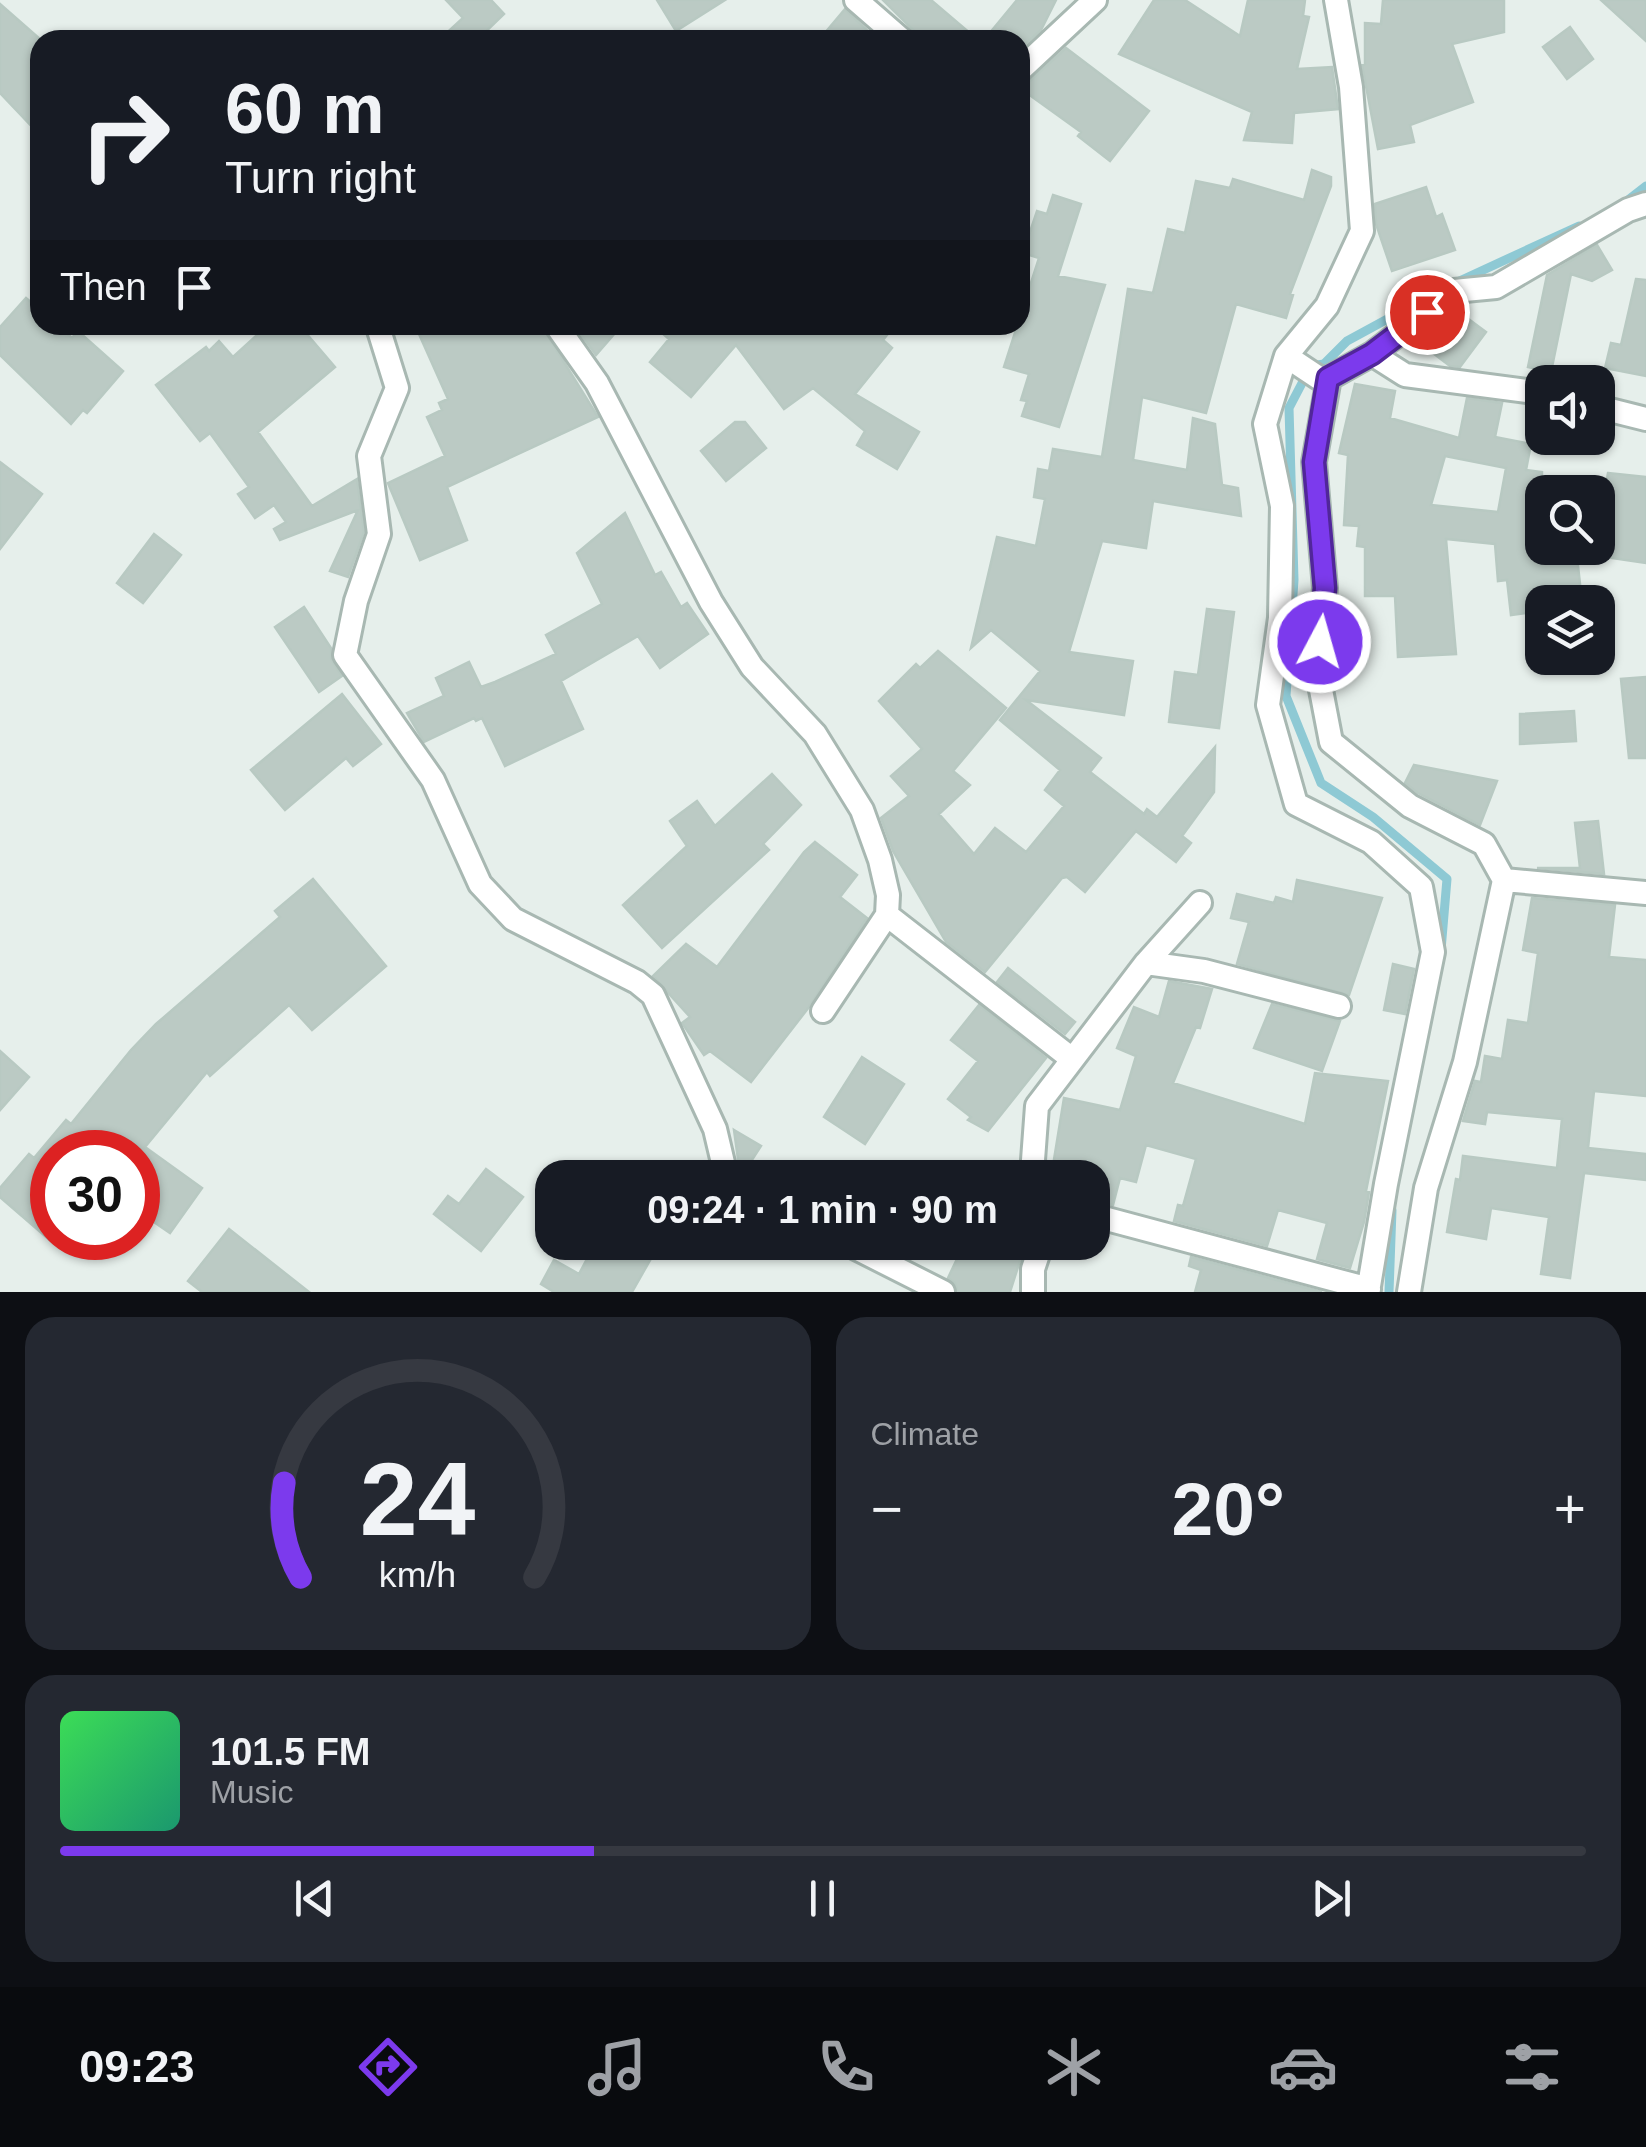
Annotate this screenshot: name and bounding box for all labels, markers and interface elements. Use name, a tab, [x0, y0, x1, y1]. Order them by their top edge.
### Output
icon: right	[60, 70, 190, 200]
text: 60 m	[225, 70, 385, 148]
text: Turn right	[225, 152, 416, 203]
icon: arrive	[167, 260, 222, 315]
text: Then	[60, 266, 147, 308]
pin	[1385, 270, 1470, 355]
icon: arrive	[1400, 285, 1455, 340]
map controls	[1525, 365, 1615, 675]
button: sound	[1525, 365, 1615, 455]
button: search	[1525, 475, 1615, 565]
button: layers	[1525, 585, 1615, 675]
position arrow	[1268, 590, 1372, 694]
speed limit sign: 30	[30, 1130, 160, 1260]
text: 09:24 · 1 min · 90 m	[647, 1189, 998, 1231]
text: Climate	[871, 1416, 979, 1452]
text: 24	[360, 1441, 476, 1557]
text: 20°	[1172, 1467, 1285, 1551]
text: −	[871, 1478, 903, 1540]
text: +	[1554, 1478, 1586, 1540]
text: km/h	[379, 1555, 456, 1595]
text: 101.5 FM	[210, 1731, 371, 1773]
text: Music	[210, 1774, 294, 1810]
icon: previous	[287, 1871, 342, 1926]
icon: pause	[795, 1871, 850, 1926]
icon: next	[1304, 1871, 1359, 1926]
icon: directions	[353, 2032, 423, 2102]
icon: music	[582, 2032, 652, 2102]
icon: phone	[811, 2032, 881, 2102]
icon: climate	[1039, 2032, 1109, 2102]
icon: car	[1268, 2032, 1338, 2102]
icon: filters	[1497, 2032, 1567, 2102]
text: 09:23	[79, 2041, 194, 2092]

